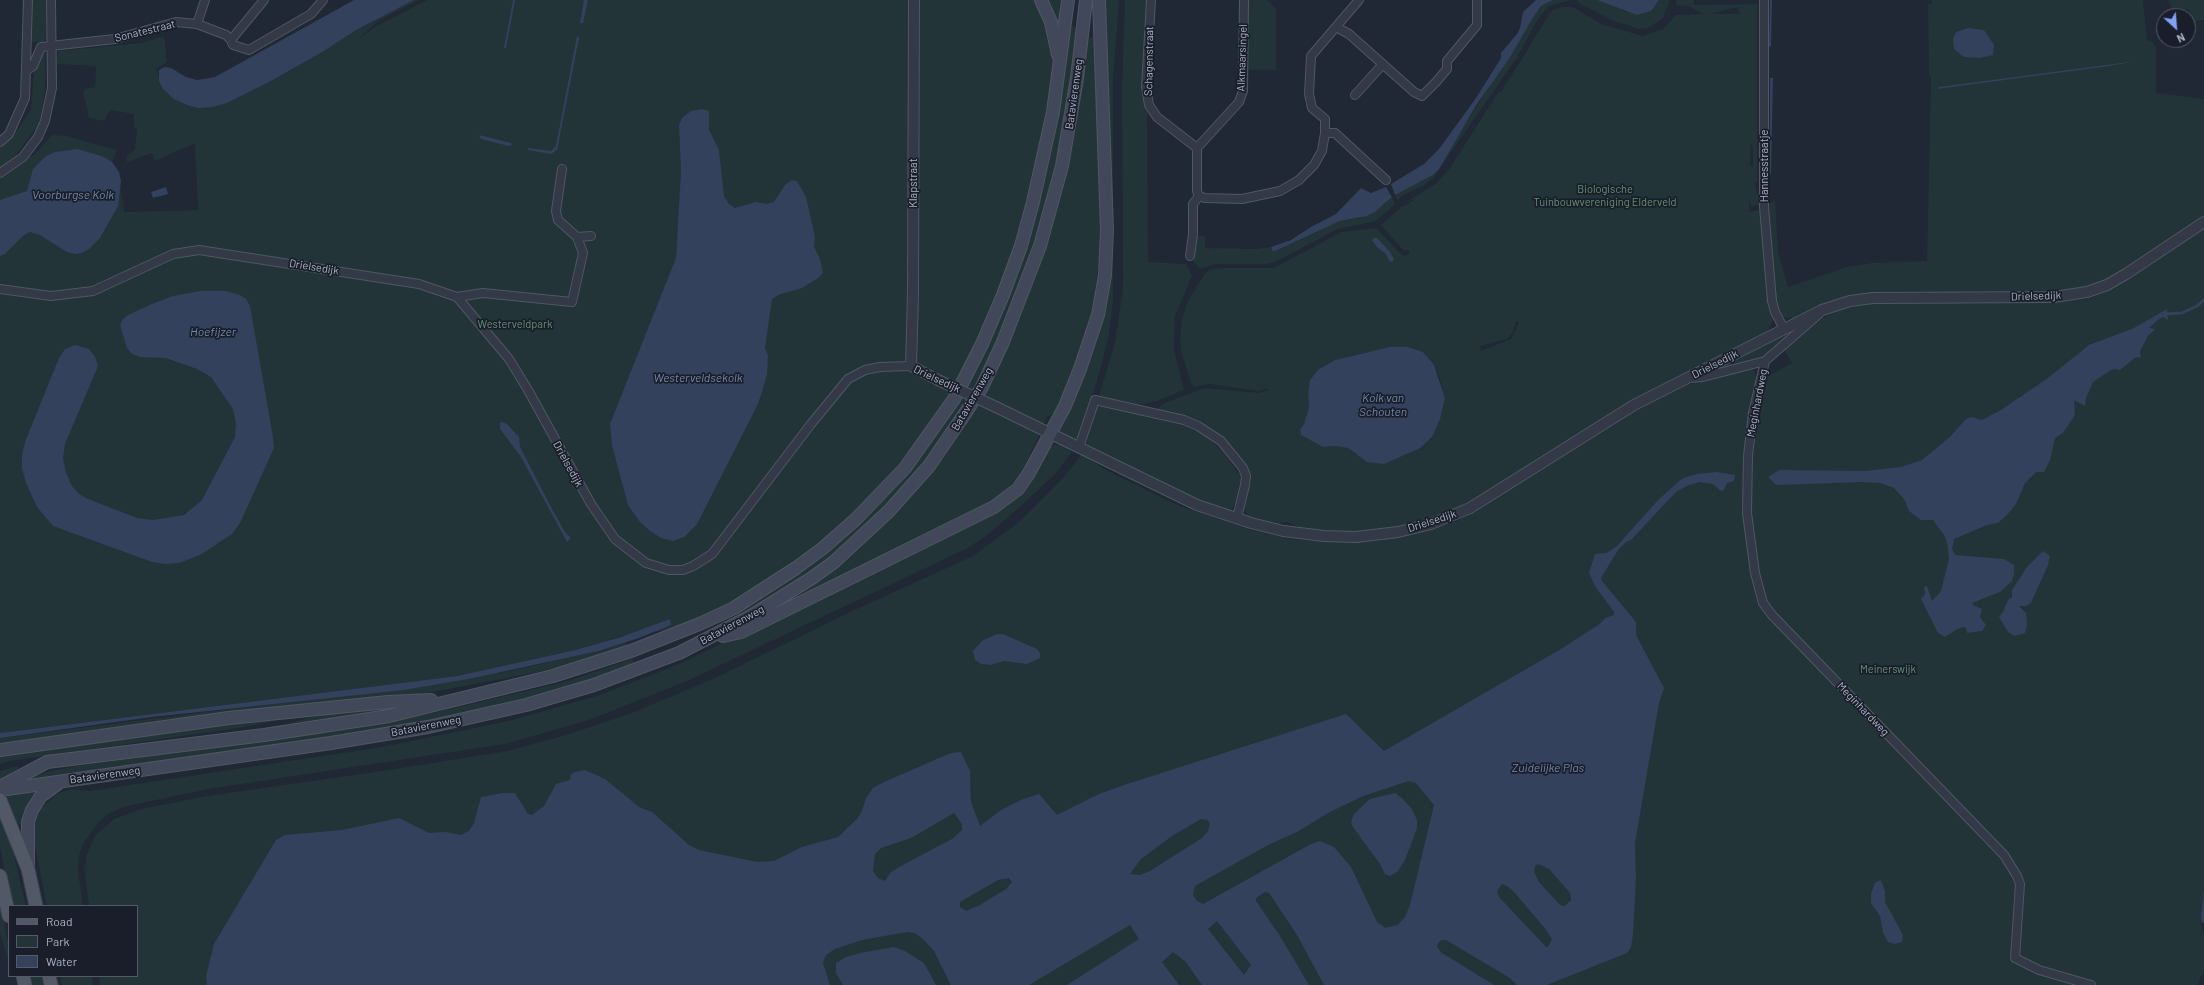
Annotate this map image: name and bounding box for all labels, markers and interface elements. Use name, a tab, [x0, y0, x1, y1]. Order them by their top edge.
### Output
north arrow	[2156, 8, 2196, 48]
street label: Sonatestraat	[113, 17, 177, 45]
street label: Alkmaarsingel	[1234, 24, 1250, 92]
street label: Schagenstraat	[1142, 26, 1156, 96]
text: N	[2175, 31, 2187, 46]
street label: Batavierenweg	[1063, 58, 1085, 130]
street label: Hannesstraatje	[1757, 130, 1771, 202]
street label: Klapstraat	[906, 158, 920, 208]
park label: Biologische Tuinbouwvereniging Elderveld	[1533, 182, 1677, 208]
water label: Voorburgse Kolk	[32, 188, 114, 202]
street label: Drielsedijk	[288, 257, 340, 277]
street label: Drielsedijk	[2011, 289, 2061, 303]
park label: Westerveldpark	[478, 317, 552, 331]
water label: Hoefijzer	[190, 325, 236, 339]
street label: Drielsedijk	[1690, 347, 1740, 381]
street label: Drielsedijk	[911, 362, 963, 396]
street label: Batavierenweg	[949, 365, 995, 433]
street label: Meginhardweg	[1744, 368, 1770, 438]
water label: Westerveldsekolk	[654, 371, 742, 385]
water label: Kolk van Schouten	[1359, 391, 1407, 419]
street label: Drielsedijk	[550, 439, 586, 489]
street label: Drielsedijk	[1406, 507, 1458, 535]
street label: Batavierenweg	[698, 603, 766, 647]
park label: Meinerswijk	[1860, 662, 1916, 676]
street label: Meginhardweg	[1834, 679, 1892, 739]
street label: Batavierenweg	[390, 713, 462, 739]
water label: Zuidelijke Plas	[1512, 761, 1584, 775]
street label: Batavierenweg	[69, 764, 141, 786]
legend	[8, 905, 138, 977]
text: Road	[46, 914, 73, 928]
text: Park	[46, 934, 70, 948]
text: Water	[46, 954, 77, 968]

